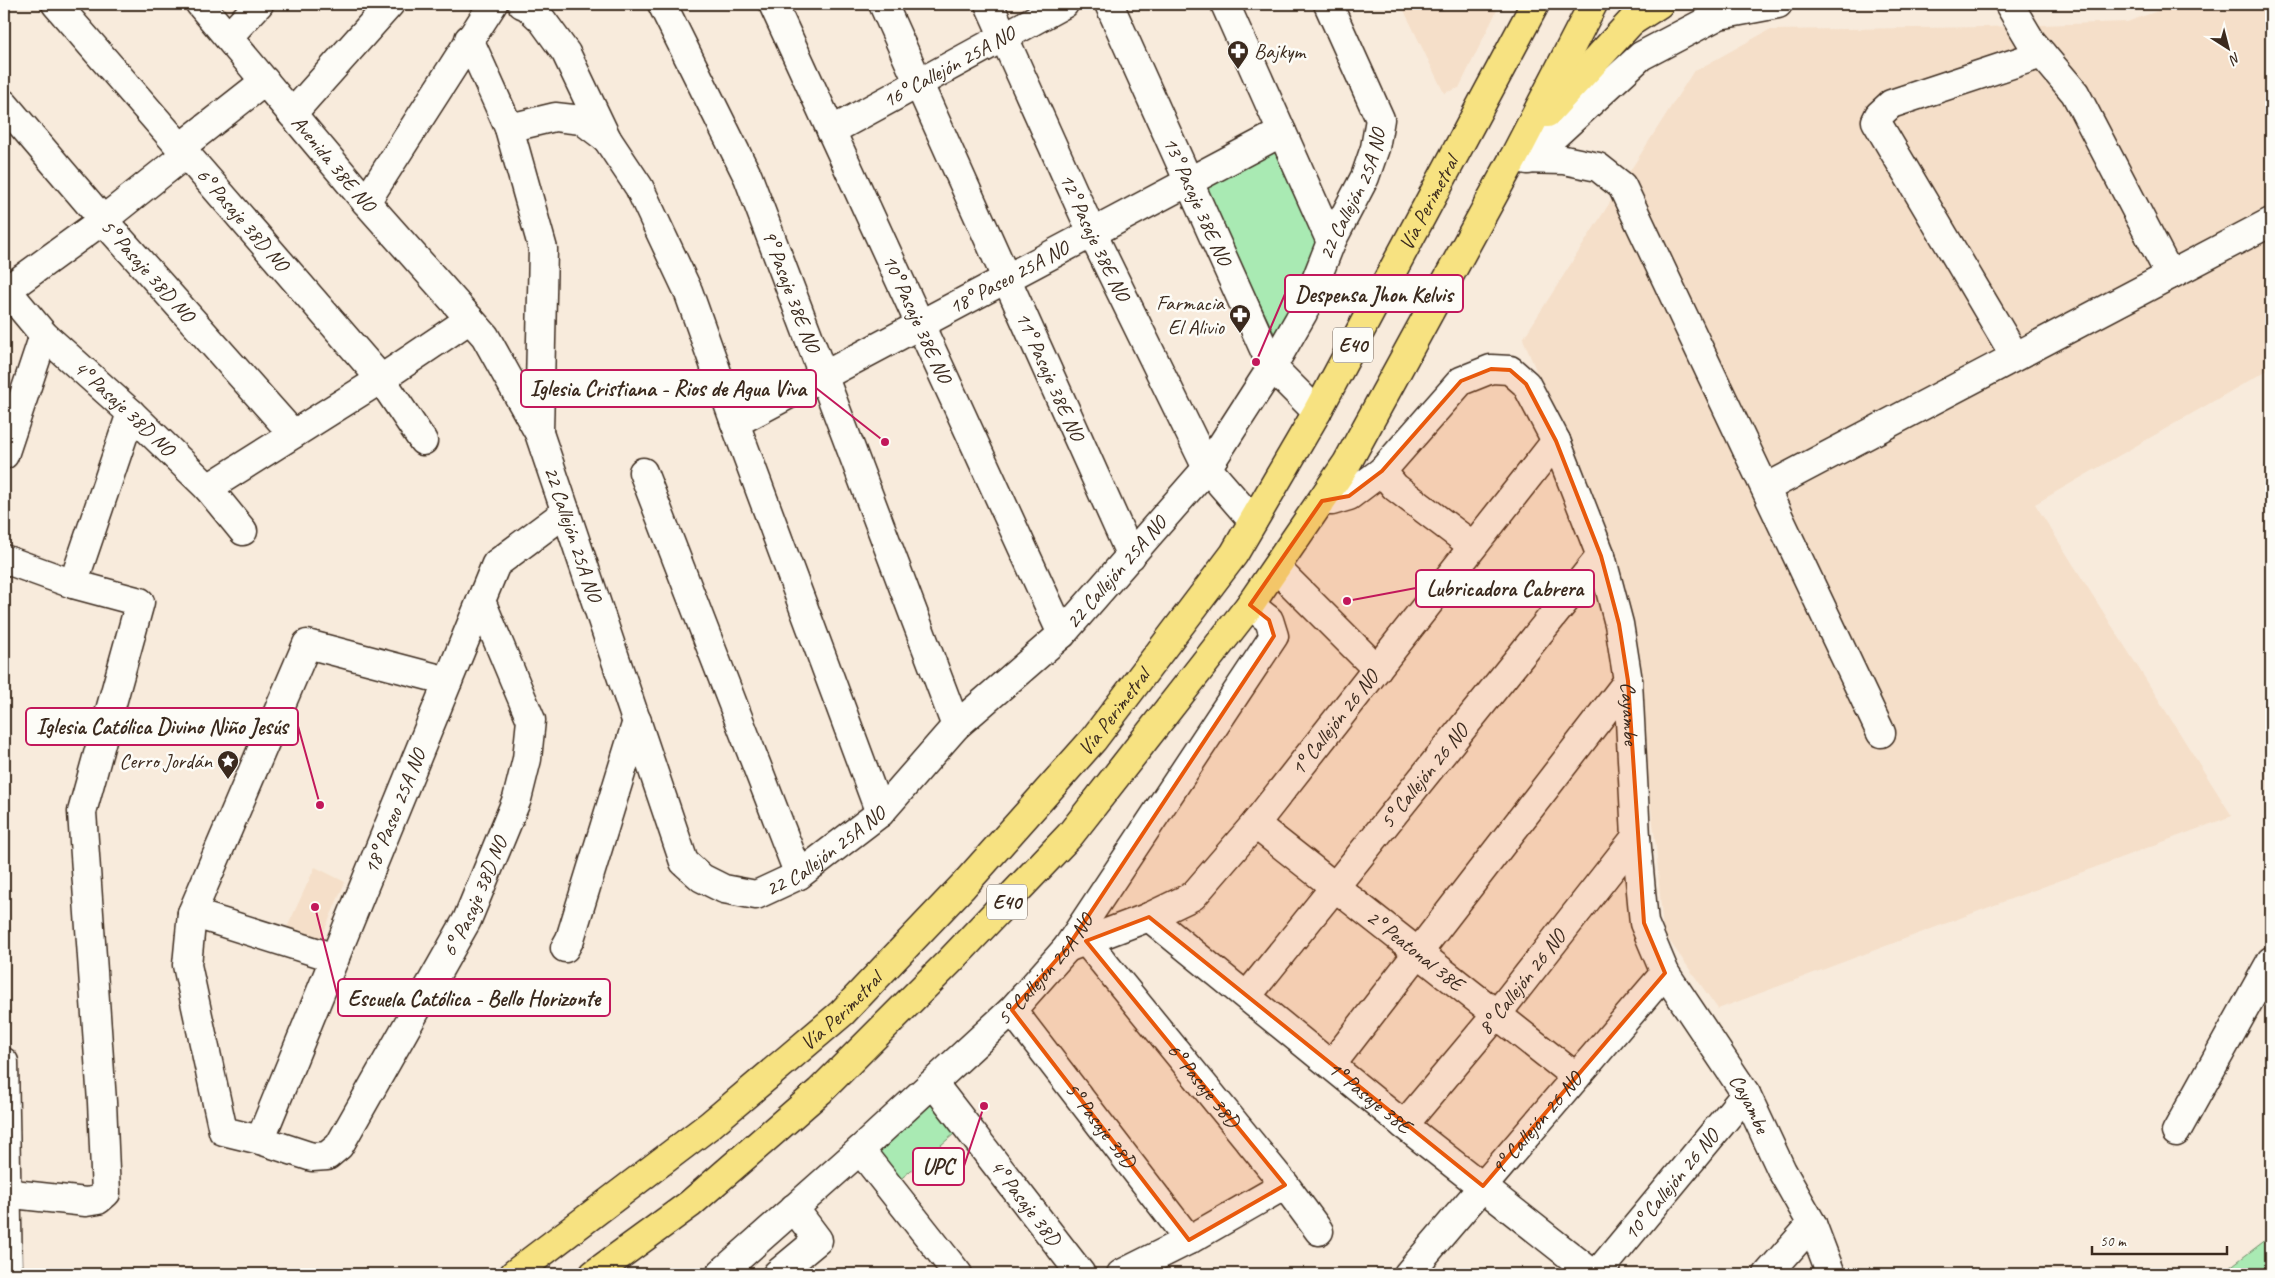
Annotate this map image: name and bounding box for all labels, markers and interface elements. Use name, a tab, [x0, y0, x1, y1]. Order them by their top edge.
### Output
street label: 16° Callejón 25A NO	[878, 19, 1022, 113]
north arrow	[2202, 22, 2252, 72]
place label: Bajkym	[1254, 38, 1307, 64]
pharmacy icon: Bajkym	[1226, 39, 1250, 70]
text: N	[2225, 49, 2244, 69]
street label: Avenida 38E NO	[286, 110, 383, 219]
street label: 22 Callejón 25A NO	[1312, 124, 1392, 263]
street label: 13° Pasaje 38E NO	[1157, 133, 1239, 272]
street label: Vía Perimetral	[1393, 149, 1466, 255]
street label: 6° Pasaje 38D NO	[191, 162, 296, 279]
street label: 12° Pasaje 38E NO	[1054, 169, 1137, 307]
street label: 5° Pasaje 38D NO	[95, 214, 202, 329]
street label: 9° Pasaje 38E NO	[756, 226, 827, 358]
street label: 18° Paseo 25A NO	[944, 234, 1075, 320]
street label: 10° Pasaje 38E NO	[877, 250, 959, 389]
callout: Despensa Jhon Kelvis	[1285, 275, 1463, 312]
text: Despensa Jhon Kelvis	[1295, 281, 1455, 309]
place label: Farmacia El Alivio	[1156, 290, 1226, 340]
pharmacy icon: Farmacia El Alivio	[1228, 303, 1252, 334]
street label: 11° Pasaje 38E NO	[1010, 308, 1091, 447]
road number: E40	[1333, 328, 1373, 362]
street label: 4° Pasaje 38D NO	[68, 355, 182, 463]
callout: Iglesia Cristiana - Rios de Agua Viva	[521, 370, 816, 407]
text: Iglesia Cristiana - Rios de Agua Viva	[530, 375, 808, 403]
street label: 22 Callejón 25A NO	[538, 463, 609, 607]
street label: 22 Callejón 25A NO	[1060, 509, 1174, 634]
callout: Lubricadora Cabrera	[1416, 570, 1594, 607]
text: Lubricadora Cabrera	[1427, 575, 1585, 603]
street label: Vía Perimetral	[1072, 661, 1157, 761]
street label: 1° Callejón 26 NO	[1285, 663, 1385, 781]
street label: Cayambe	[1615, 681, 1644, 747]
callout: Iglesia Católica Divino Niño Jesús	[26, 708, 298, 745]
text: Iglesia Católica Divino Niño Jesús	[36, 713, 290, 741]
street label: 5° Callejón 26 NO	[1374, 717, 1475, 834]
street label: 18° Paseo 25A NO	[358, 743, 433, 878]
place label: Cerro Jordán	[119, 748, 213, 774]
place icon: Cerro Jordán	[216, 749, 240, 780]
street label: 22 Callejón 25A NO	[761, 799, 893, 902]
street label: 6° Pasaje 38D NO	[436, 831, 514, 961]
road number: E40	[987, 884, 1027, 920]
street label: 2° Peatonal 38E	[1361, 904, 1471, 998]
street label: 5° Callejón 26A NO	[991, 907, 1100, 1031]
street label: 8° Callejón 26 NO	[1472, 922, 1573, 1040]
street label: Vía Perimetral	[795, 964, 890, 1056]
callout: Escuela Católica - Bello Horizonte	[338, 979, 610, 1016]
text: Escuela Católica - Bello Horizonte	[348, 985, 602, 1013]
street label: 6° Pasaje 38D	[1161, 1038, 1247, 1134]
street label: 1° Pasaje 38E	[1323, 1055, 1419, 1141]
street label: 9° Callejón 26 NO	[1485, 1065, 1589, 1180]
street label: Cayambe	[1723, 1069, 1776, 1138]
street label: 5° Pasaje 38D	[1059, 1077, 1143, 1175]
street label: 10° Callejón 26 NO	[1617, 1122, 1726, 1245]
callout: UPC	[913, 1148, 964, 1185]
text: UPC	[922, 1153, 957, 1181]
street label: 4° Pasaje 38D	[984, 1154, 1068, 1252]
scale bar	[2092, 1223, 2228, 1255]
text: 50 m	[2100, 1232, 2127, 1251]

